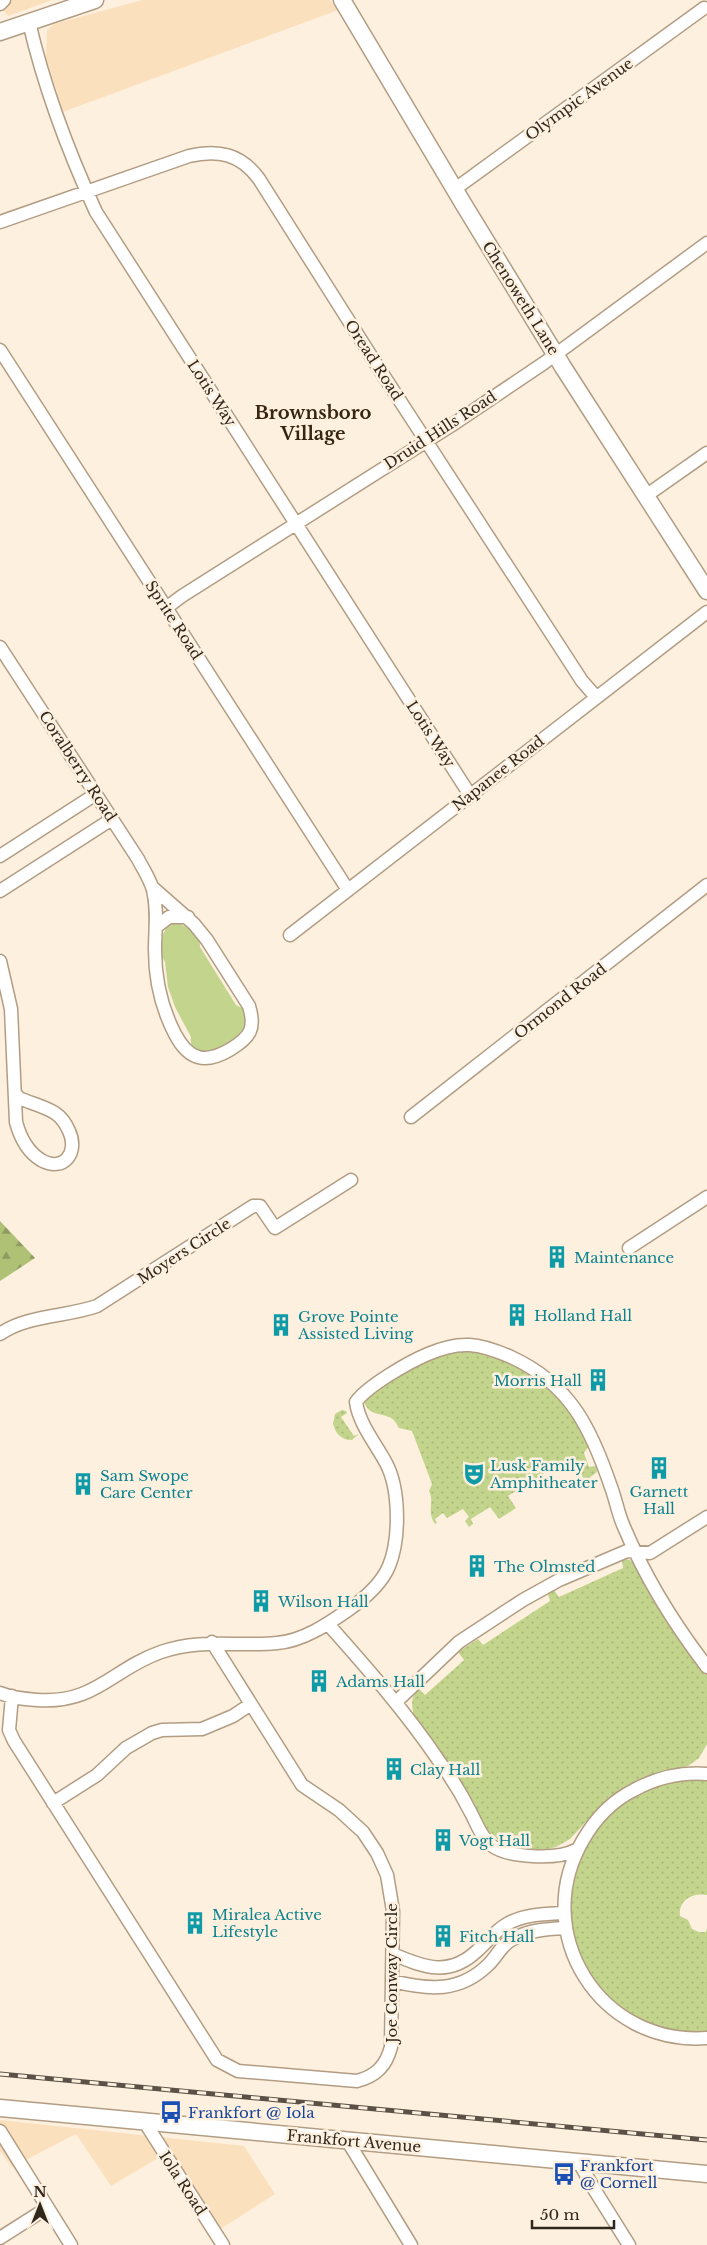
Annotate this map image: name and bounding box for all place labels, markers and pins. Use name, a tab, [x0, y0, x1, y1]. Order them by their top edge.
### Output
building icon: Maintenance	[544, 1244, 570, 1270]
place label: Maintenance	[574, 1248, 674, 1267]
building icon: Holland Hall	[504, 1302, 530, 1328]
place label: Holland Hall	[534, 1306, 632, 1325]
place label: Grove Pointe Assisted Living	[297, 1307, 414, 1343]
building icon: Grove Pointe Assisted Living	[268, 1312, 294, 1338]
building icon: Morris Hall	[585, 1367, 611, 1393]
place label: Morris Hall	[494, 1371, 582, 1390]
building icon: Garnett Hall	[646, 1455, 672, 1481]
place label: Lusk Family Amphitheater	[489, 1456, 598, 1492]
theatre icon: Lusk Family Amphitheater	[461, 1461, 487, 1487]
place label: Sam Swope Care Center	[100, 1466, 193, 1502]
building icon: Sam Swope Care Center	[70, 1471, 96, 1497]
place label: Garnett Hall	[630, 1482, 689, 1518]
building icon: The Olmsted	[464, 1553, 490, 1579]
place label: The Olmsted	[494, 1557, 595, 1576]
building icon: Wilson Hall	[248, 1588, 274, 1614]
place label: Wilson Hall	[277, 1592, 369, 1611]
building icon: Adams Hall	[306, 1668, 332, 1694]
place label: Adams Hall	[335, 1672, 425, 1691]
building icon: Clay Hall	[381, 1756, 407, 1782]
place label: Clay Hall	[410, 1760, 480, 1779]
building icon: Vogt Hall	[430, 1827, 456, 1853]
place label: Vogt Hall	[458, 1831, 530, 1850]
place label: Miralea Active Lifestyle	[212, 1905, 322, 1941]
building icon: Miralea Active Lifestyle	[182, 1910, 208, 1936]
building icon: Fitch Hall	[430, 1923, 456, 1949]
place label: Fitch Hall	[459, 1927, 535, 1946]
bus stop icon: Frankfort @ Iola	[158, 2099, 184, 2125]
place label: Frankfort @ Iola	[188, 2103, 315, 2122]
place label: Frankfort @ Cornell	[580, 2156, 658, 2192]
bus stop icon: Frankfort @ Cornell	[551, 2161, 577, 2187]

